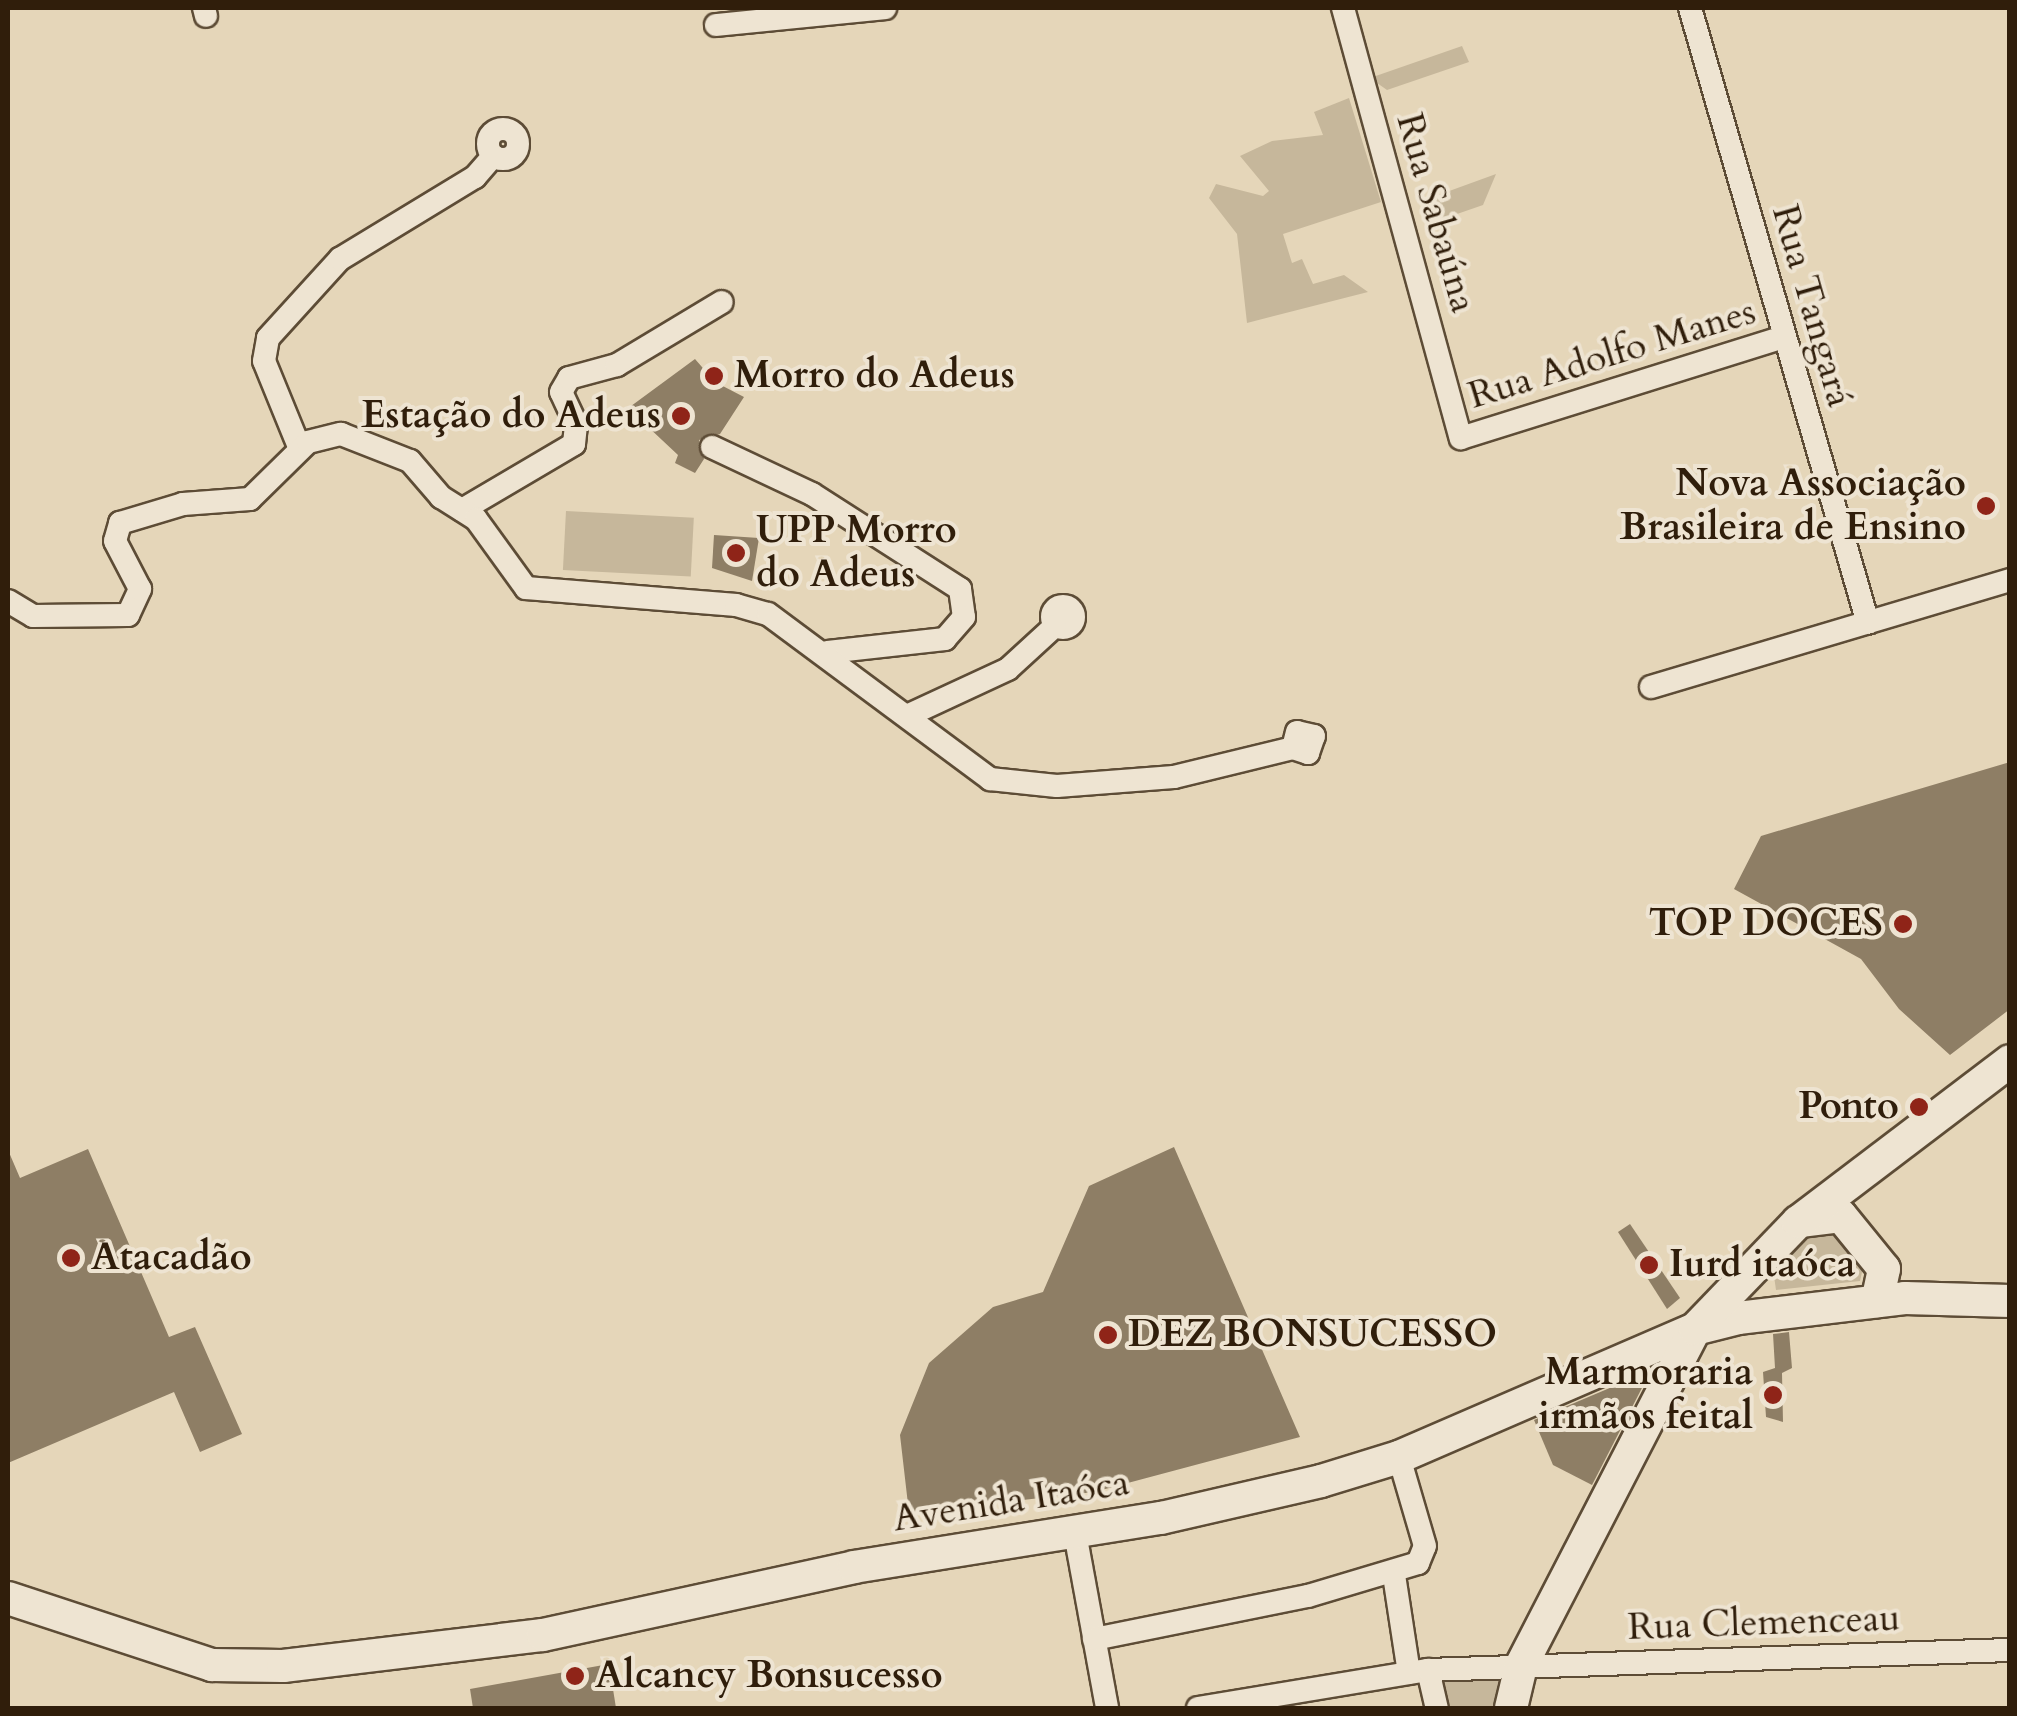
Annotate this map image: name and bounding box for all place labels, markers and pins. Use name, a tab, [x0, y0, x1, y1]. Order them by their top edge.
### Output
place label: Morro do Adeus	[734, 353, 1015, 399]
marker: Morro do Adeus	[703, 365, 725, 387]
place label: Estação do Adeus	[361, 393, 661, 439]
marker: Estação do Adeus	[670, 405, 692, 427]
place label: Nova Associação Brasileira de Ensino	[1620, 461, 1966, 550]
marker: Nova Associação Brasileira de Ensino	[1975, 495, 1997, 517]
place label: UPP Morro do Adeus	[756, 508, 957, 598]
marker: UPP Morro do Adeus	[725, 542, 747, 564]
place label: TOP DOCES	[1648, 901, 1883, 947]
marker: TOP DOCES	[1892, 913, 1914, 935]
place label: Ponto	[1799, 1084, 1899, 1130]
marker: Ponto	[1908, 1096, 1930, 1118]
place label: Atacadão	[91, 1235, 252, 1281]
place label: Iurd itaóca	[1669, 1242, 1856, 1288]
marker: Atacadão	[60, 1247, 82, 1269]
marker: Iurd itaóca	[1638, 1254, 1660, 1276]
place label: DEZ BONSUCESSO	[1128, 1312, 1497, 1358]
marker: DEZ BONSUCESSO	[1097, 1324, 1119, 1346]
place label: Marmoraria irmãos feital	[1538, 1350, 1753, 1440]
marker: Marmoraria irmãos feital	[1762, 1384, 1784, 1406]
place label: Alcancy Bonsucesso	[595, 1653, 943, 1699]
marker: Alcancy Bonsucesso	[564, 1665, 586, 1687]

